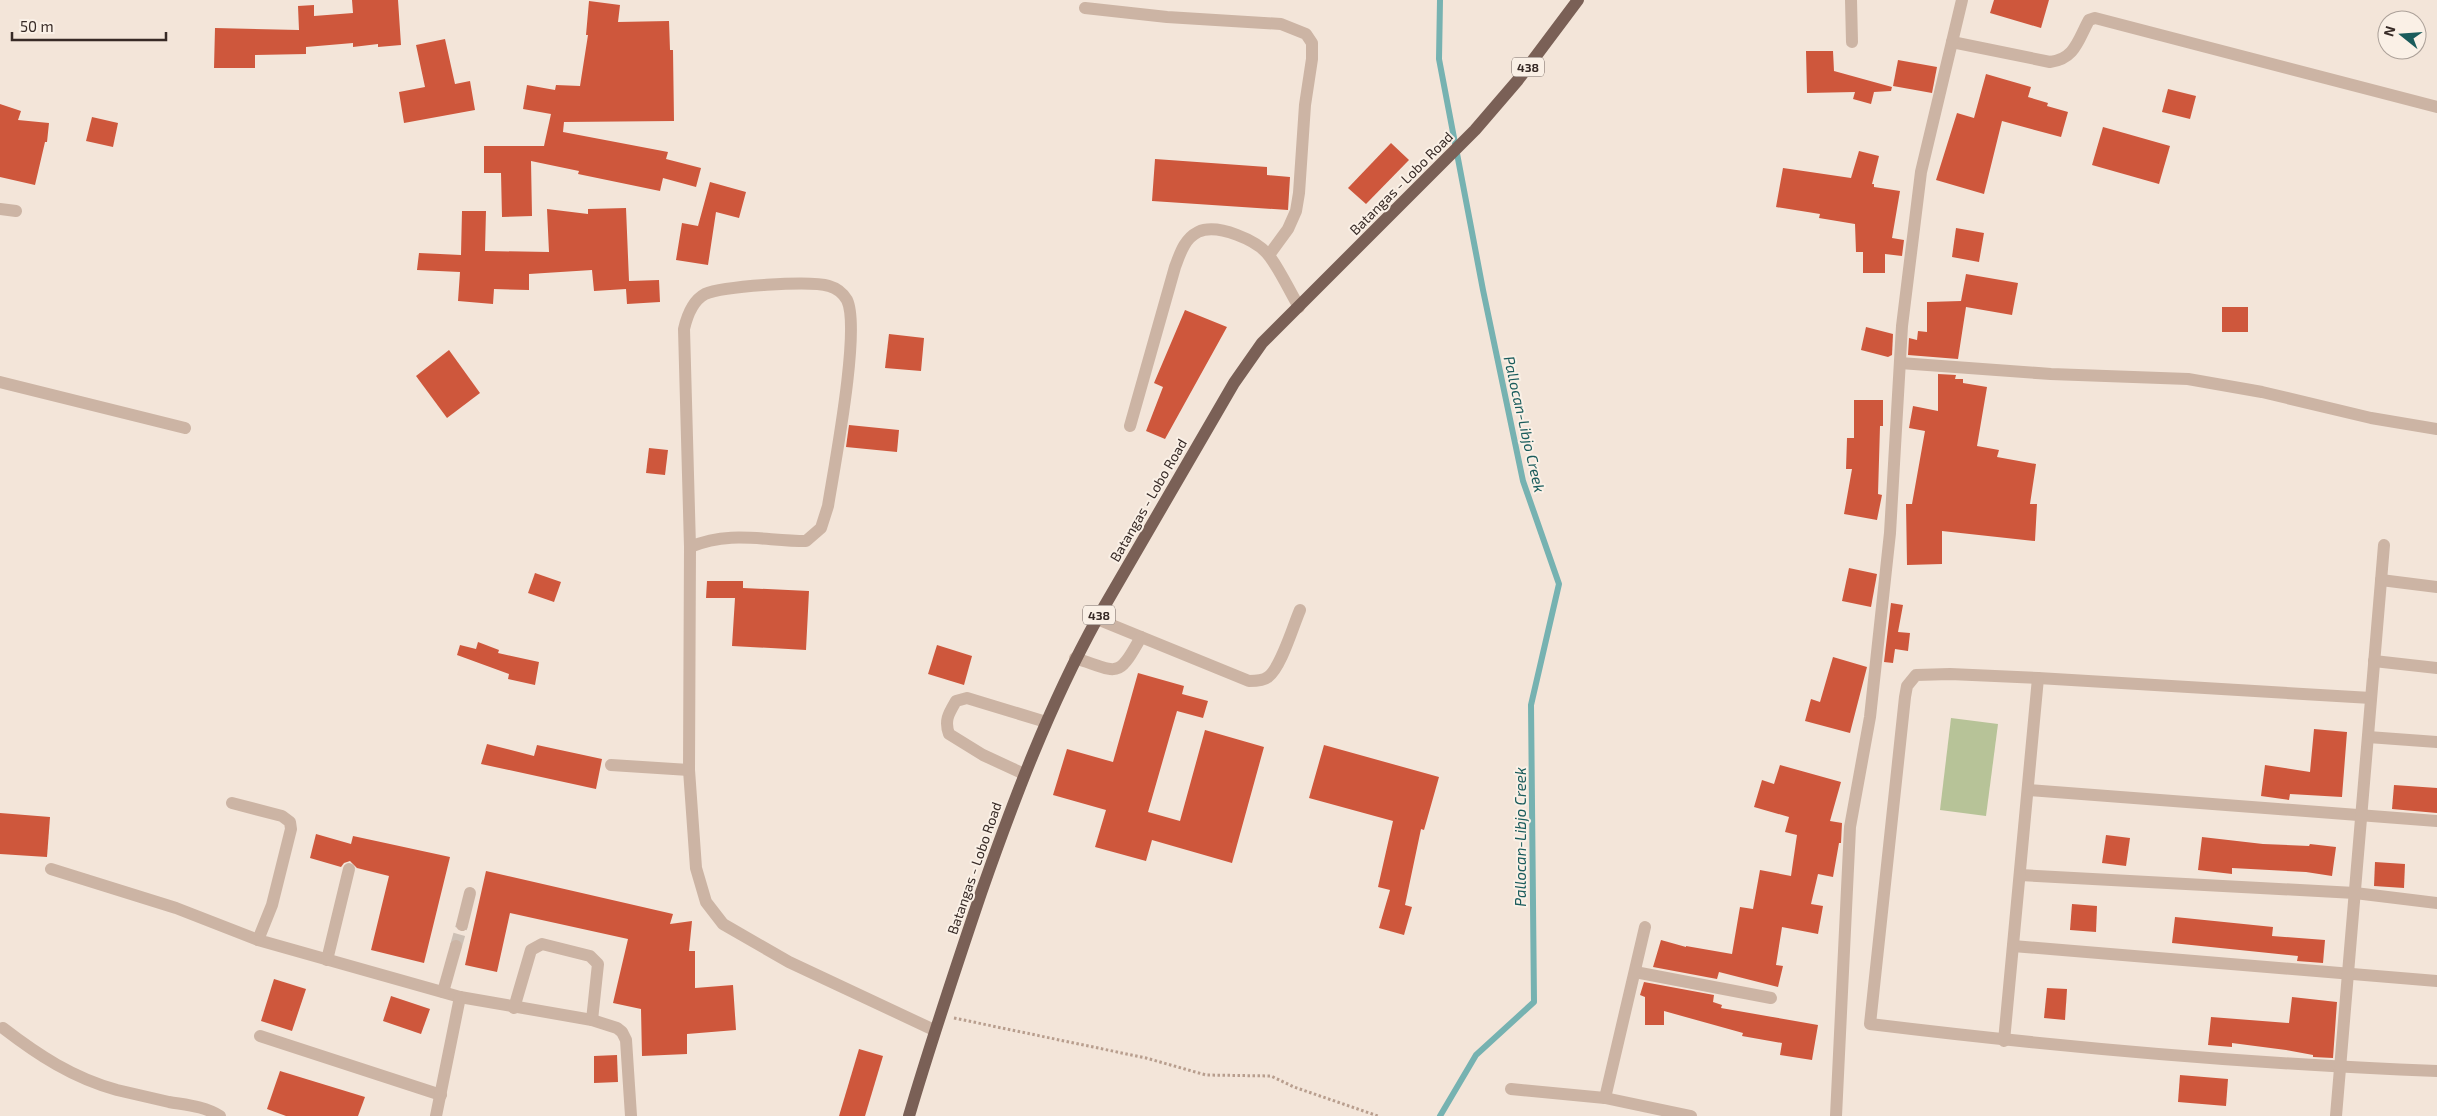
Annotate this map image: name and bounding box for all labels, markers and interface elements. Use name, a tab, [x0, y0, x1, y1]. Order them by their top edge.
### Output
scale bar	[12, 10, 166, 42]
north arrow	[2377, 10, 2427, 60]
text: 50 m	[20, 17, 54, 35]
text: N	[2379, 24, 2399, 38]
road number: 438	[1512, 58, 1544, 76]
street label: Batangas - Lobo Road	[1346, 128, 1456, 238]
water label: Pallocan-Libjo Creek	[1500, 354, 1549, 494]
street label: Batangas - Lobo Road	[1106, 436, 1190, 564]
road number: 438	[1083, 606, 1115, 624]
water label: Pallocan-Libjo Creek	[1511, 767, 1530, 907]
street label: Batangas - Lobo Road	[943, 800, 1005, 936]

